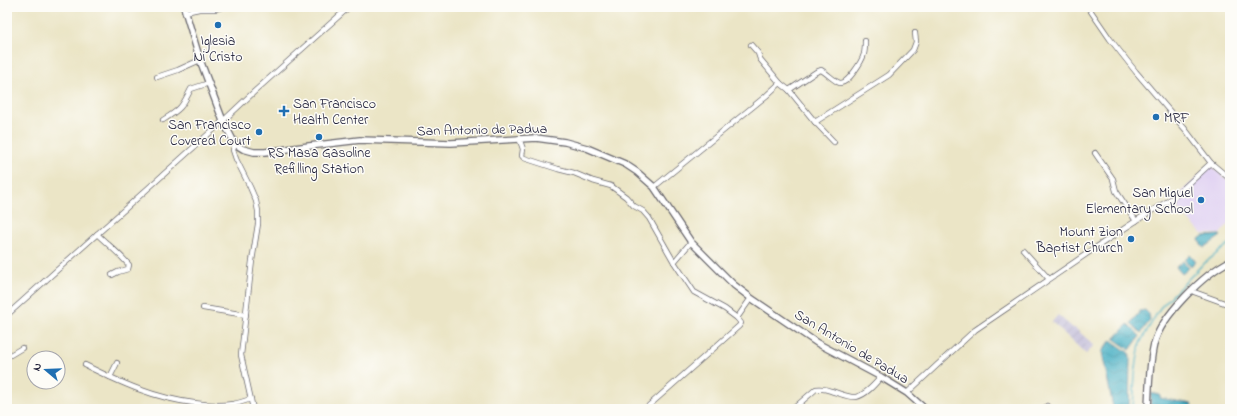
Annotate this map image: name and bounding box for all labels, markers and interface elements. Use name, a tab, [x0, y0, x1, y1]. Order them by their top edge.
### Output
marker: Iglesia Ni Cristo	[213, 20, 223, 30]
place label: Iglesia Ni Cristo	[193, 31, 243, 68]
place label: San Francisco Health Center	[293, 94, 376, 131]
marker: San Francisco Health Center	[278, 105, 290, 117]
place label: MRF	[1164, 108, 1189, 129]
marker: MRF	[1151, 112, 1161, 122]
place label: San Francisco Covered Court	[168, 115, 251, 152]
street label: San Antonio de Padua	[417, 119, 547, 142]
marker: San Francisco Covered Court	[254, 127, 264, 137]
marker: RS Masa Gasoline Refilling Station	[314, 132, 324, 142]
place label: RS Masa Gasoline Refilling Station	[268, 143, 371, 181]
place label: San Miguel Elementary School	[1086, 183, 1193, 221]
marker: San Miguel Elementary School	[1196, 195, 1206, 205]
place label: Mount Zion Baptist Church	[1035, 222, 1123, 259]
marker: Mount Zion Baptist Church	[1126, 234, 1136, 244]
street label: San Antonio de Padua	[790, 305, 913, 390]
north arrow	[26, 350, 66, 390]
text: N	[29, 361, 46, 373]

